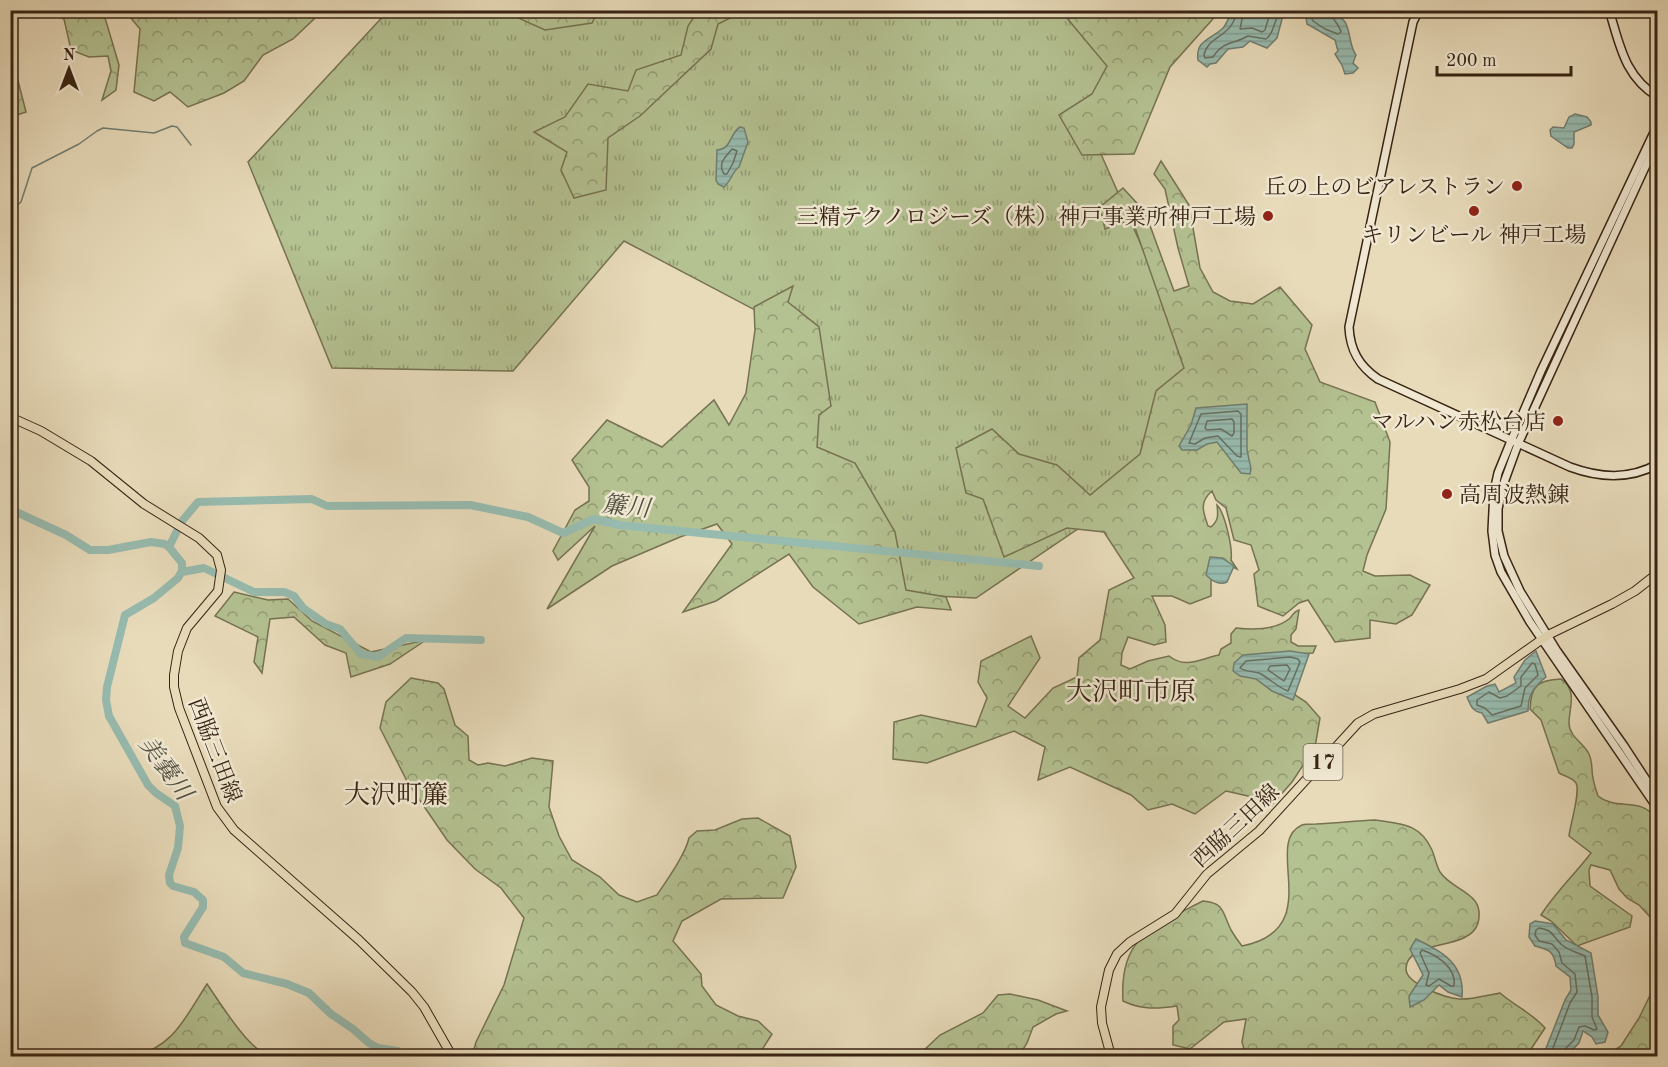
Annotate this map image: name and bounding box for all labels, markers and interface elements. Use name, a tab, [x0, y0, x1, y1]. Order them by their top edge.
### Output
north arrow	[39, 39, 99, 99]
scale bar	[1437, 39, 1570, 77]
text: N	[63, 48, 76, 64]
text: 200 m	[1446, 52, 1497, 70]
place label: 丘の上のビアレストラン	[1265, 175, 1505, 199]
marker: 丘の上のビアレストラン	[1510, 179, 1524, 193]
marker: キリンビール 神戸工場	[1467, 204, 1481, 218]
place label: 三精テクノロジーズ（株）神戸事業所神戸工場	[796, 205, 1256, 229]
marker: 三精テクノロジーズ（株）神戸事業所神戸工場	[1261, 209, 1275, 223]
place label: キリンビール 神戸工場	[1362, 223, 1586, 247]
place label: マルハン赤松台店	[1372, 410, 1546, 434]
marker: マルハン赤松台店	[1551, 414, 1565, 428]
place label: 高周波熱錬	[1459, 483, 1569, 507]
marker: 高周波熱錬	[1440, 487, 1454, 501]
water label: 簾川	[601, 491, 654, 523]
district label: 大沢町市原	[1066, 678, 1196, 706]
street label: 西脇三田線	[184, 695, 246, 806]
water label: 美嚢川	[134, 731, 199, 808]
road number: 17	[1304, 744, 1342, 780]
street label: 西脇三田線	[1187, 779, 1284, 872]
district label: 大沢町簾	[344, 781, 448, 809]

